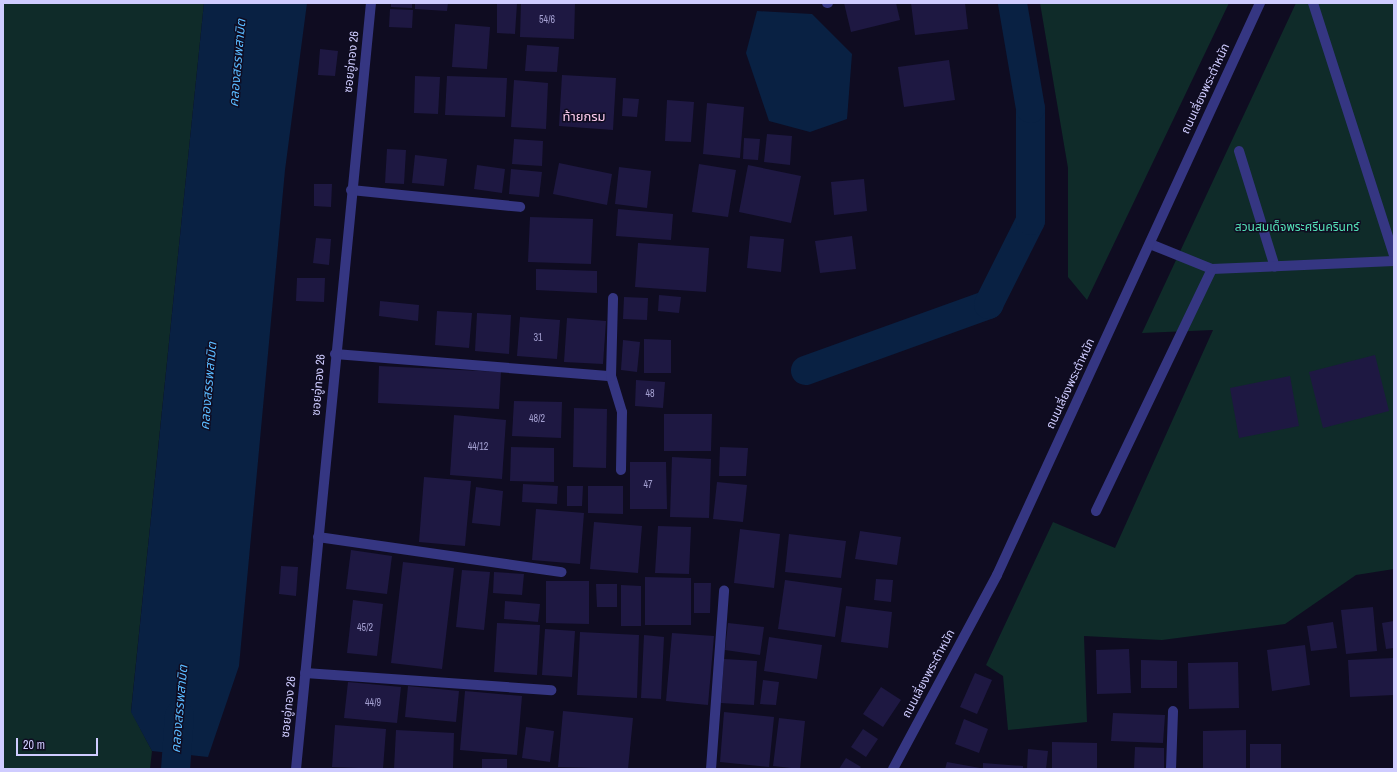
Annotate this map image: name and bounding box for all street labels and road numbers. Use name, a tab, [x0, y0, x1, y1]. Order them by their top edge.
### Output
street label: ซอยอู่ทอง 26	[342, 30, 362, 94]
street label: ถนนเลี่ยงพระตำหนัก	[1179, 41, 1233, 137]
street label: ถนนเลี่ยงพระตำหนัก	[1044, 336, 1098, 432]
street label: ซอยอู่ทอง 26	[309, 354, 329, 416]
street label: ถนนเลี่ยงพระตำหนัก	[900, 627, 958, 721]
street label: ซอยอู่ทอง 26	[279, 675, 299, 739]

